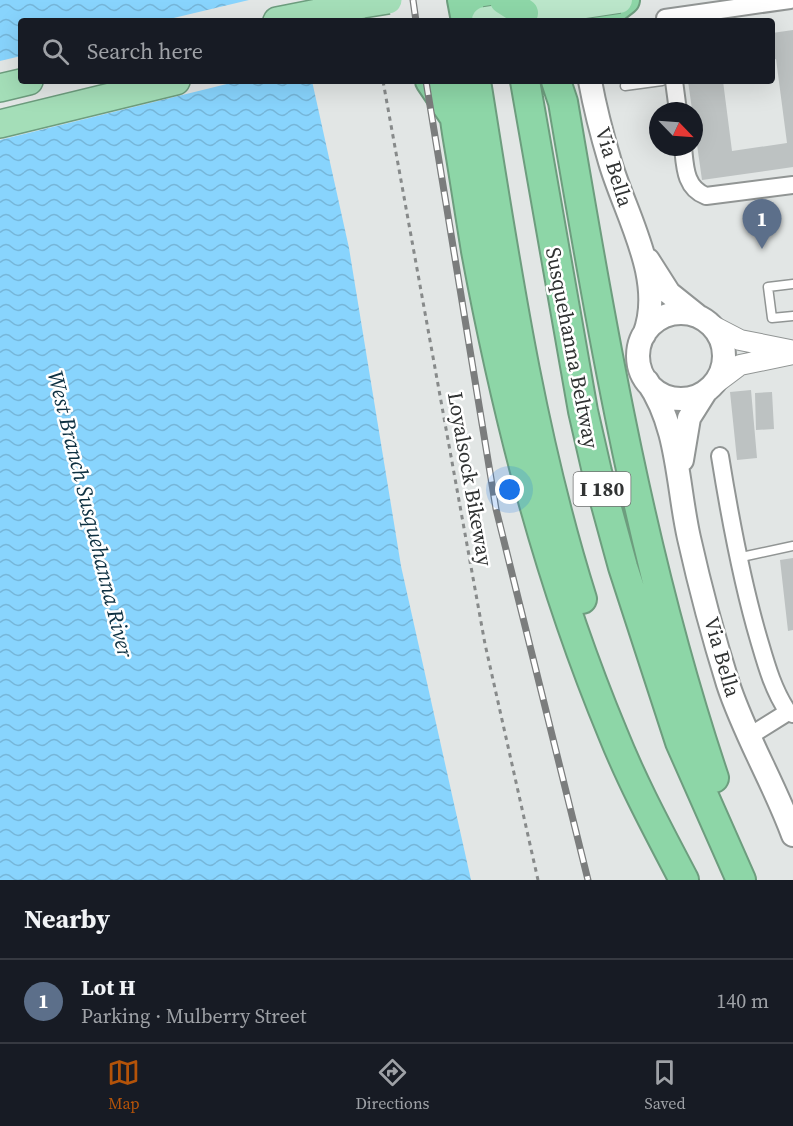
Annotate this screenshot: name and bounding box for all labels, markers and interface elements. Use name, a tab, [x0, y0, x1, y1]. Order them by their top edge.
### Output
search box	[18, 18, 775, 84]
icon: search	[39, 35, 72, 68]
text: Search here	[87, 36, 203, 66]
north arrow	[649, 102, 703, 156]
street label: Via Bella	[589, 123, 640, 211]
pin: 1	[742, 200, 782, 249]
street label: Susquehanna Beltway	[539, 245, 606, 451]
water label: West Branch Susquehanna River	[41, 367, 141, 662]
street label: Loyalsock Bikeway	[441, 390, 500, 568]
road number: I 180	[574, 472, 630, 506]
your location	[495, 475, 524, 504]
street label: Via Bella	[697, 613, 748, 701]
text: Nearby	[24, 901, 110, 937]
text: Lot H	[81, 972, 136, 1002]
text: 1	[38, 987, 49, 1015]
text: 140 m	[716, 987, 769, 1015]
text: Parking · Mulberry Street	[81, 1002, 307, 1030]
tab: Map	[107, 1056, 140, 1114]
tab: Directions	[355, 1056, 430, 1114]
tab: Saved	[644, 1056, 686, 1114]

